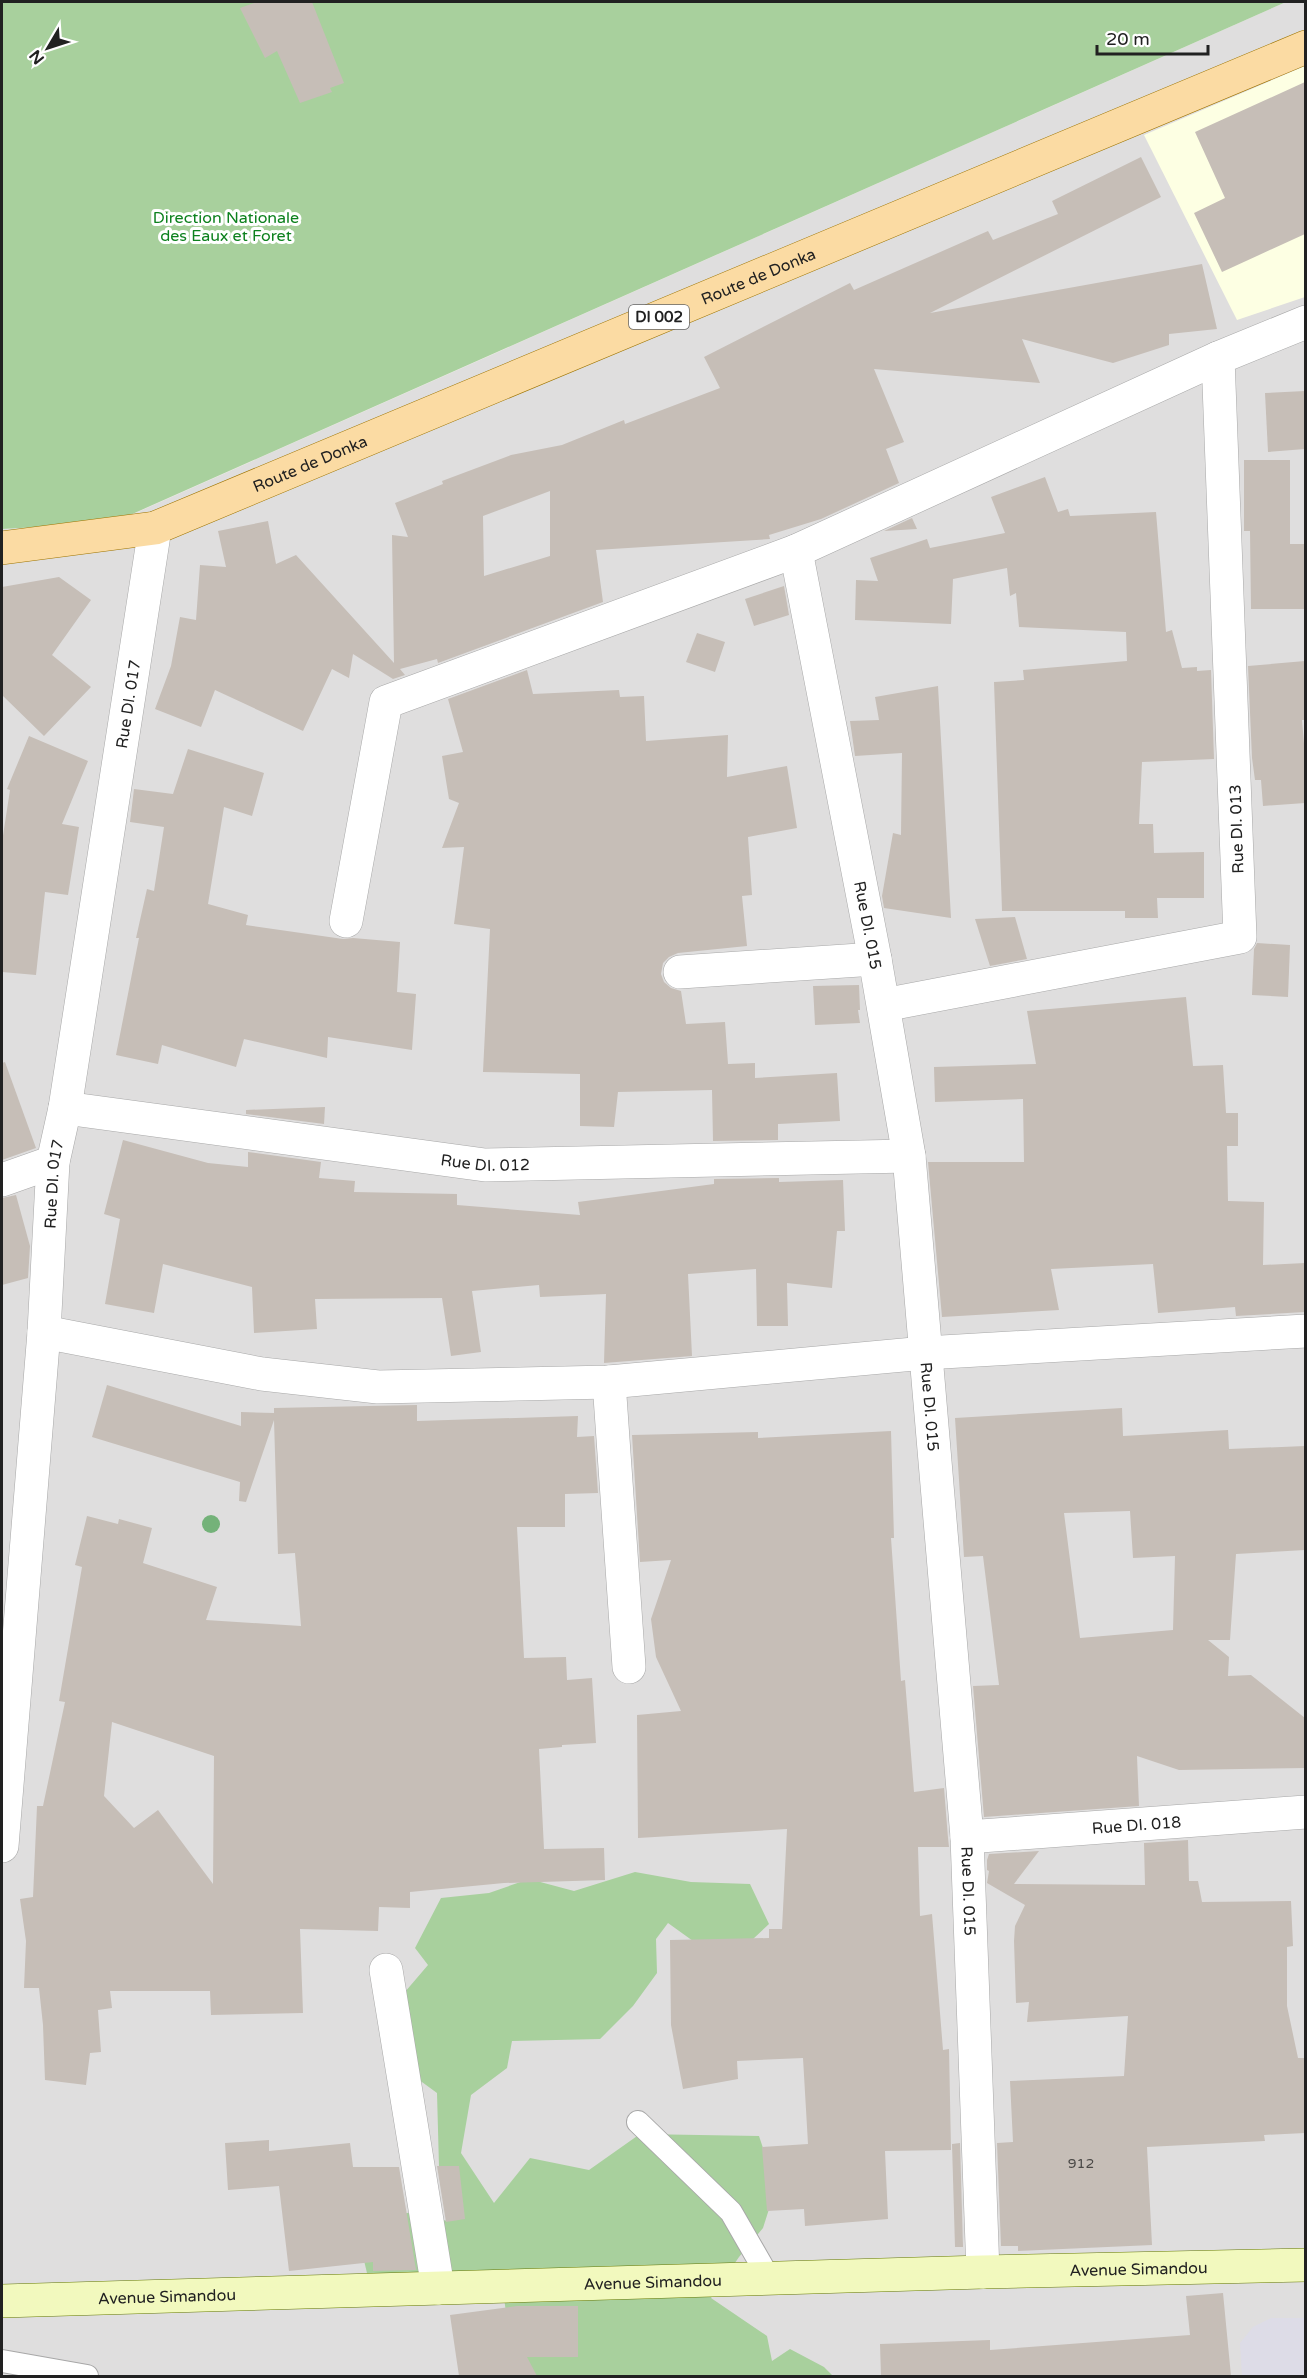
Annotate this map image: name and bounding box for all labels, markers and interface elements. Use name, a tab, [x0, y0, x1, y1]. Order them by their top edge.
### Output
north arrow	[18, 18, 78, 78]
scale bar	[1097, 18, 1208, 56]
text: 20 m	[1106, 28, 1150, 50]
text: N	[25, 46, 49, 68]
park label: Direction Nationale des Eaux et Foret	[153, 208, 299, 246]
street label: Route de Donka	[698, 244, 819, 310]
road number: DI 002	[629, 305, 689, 329]
street label: Route de Donka	[250, 431, 370, 497]
street label: Rue DI. 017	[112, 658, 145, 750]
street label: Rue DI. 013	[1225, 784, 1249, 874]
street label: Rue DI. 015	[849, 879, 886, 971]
street label: Rue DI. 017	[40, 1138, 69, 1229]
street label: Rue DI. 012	[439, 1150, 530, 1176]
street label: Rue DI. 015	[916, 1361, 943, 1452]
street label: Rue DI. 018	[1091, 1812, 1182, 1839]
street label: Rue DI. 015	[956, 1846, 980, 1936]
house number: 912	[1068, 2155, 1094, 2172]
street label: Avenue Simandou	[1069, 2258, 1208, 2281]
street label: Avenue Simandou	[583, 2271, 722, 2295]
street label: Avenue Simandou	[98, 2285, 236, 2309]

